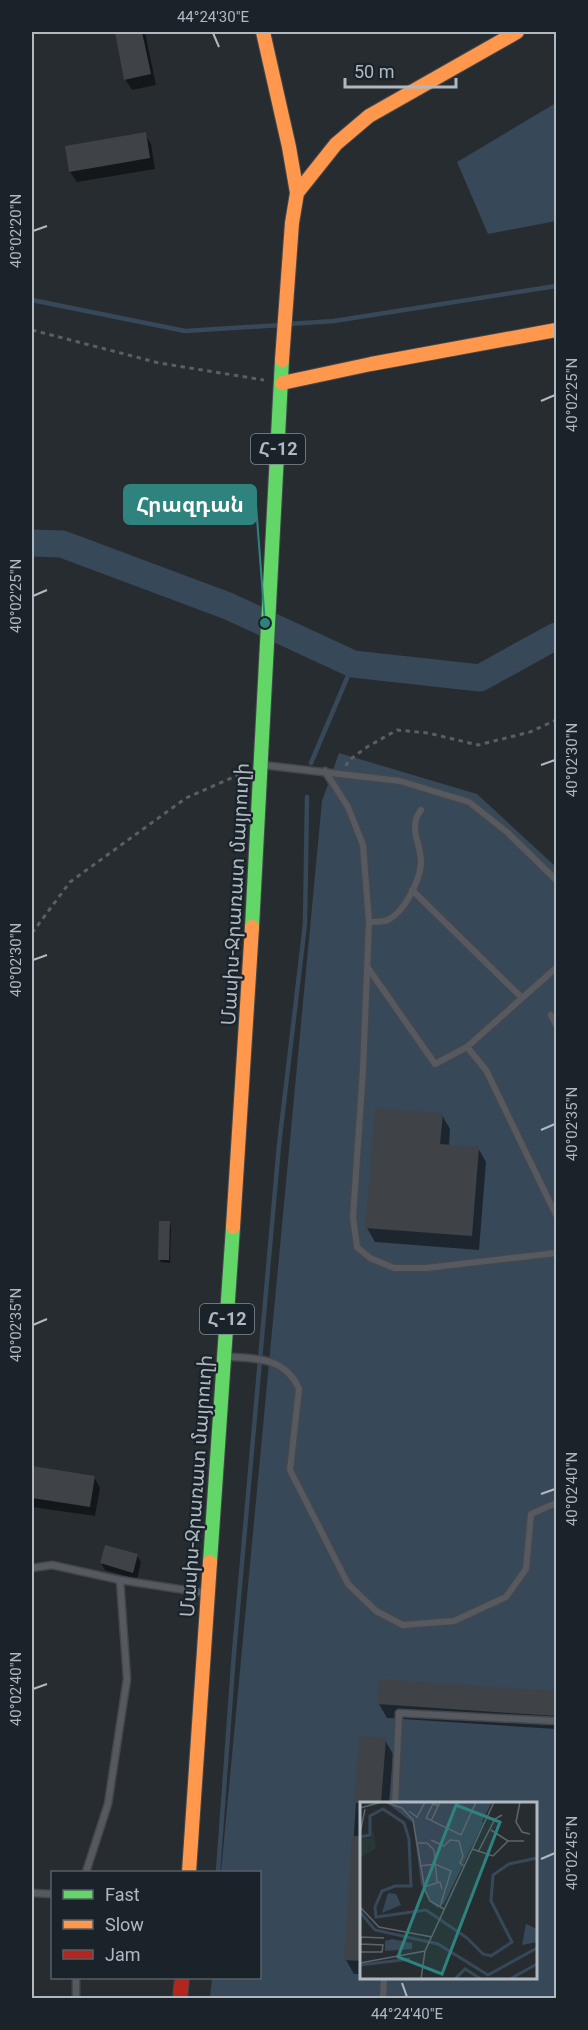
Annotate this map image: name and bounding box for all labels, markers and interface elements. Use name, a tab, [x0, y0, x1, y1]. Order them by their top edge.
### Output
text: 44°24'30"E	[177, 8, 250, 26]
scale bar	[345, 51, 456, 89]
text: 50 m	[354, 61, 394, 82]
text: 40°02'20"N	[7, 194, 25, 268]
text: 40°02'25"N	[563, 358, 581, 432]
road number: Հ-12	[251, 434, 305, 464]
callout: Հրազդան	[124, 485, 256, 524]
text: Հրազդան	[136, 493, 244, 517]
text: 40°02'25"N	[7, 559, 25, 633]
text: 40°02'30"N	[563, 723, 581, 797]
street label: Մասիս-Ջրառատ մայրուղի	[216, 762, 254, 1026]
text: 40°02'30"N	[7, 923, 25, 997]
text: 40°02'35"N	[563, 1087, 581, 1161]
text: 40°02'35"N	[7, 1288, 25, 1362]
road number: Հ-12	[200, 1304, 254, 1334]
street label: Մասիս-Ջրառատ մայրուղի	[175, 1354, 217, 1618]
text: 40°02'40"N	[563, 1452, 581, 1526]
text: 40°02'40"N	[7, 1652, 25, 1726]
inset map	[360, 1802, 537, 1979]
text: 40°02'45"N	[563, 1816, 581, 1890]
legend	[51, 1871, 261, 1979]
text: Fast	[105, 1884, 140, 1905]
text: Slow	[105, 1914, 144, 1935]
text: Jam	[105, 1944, 141, 1965]
text: 44°24'40"E	[371, 2005, 444, 2023]

